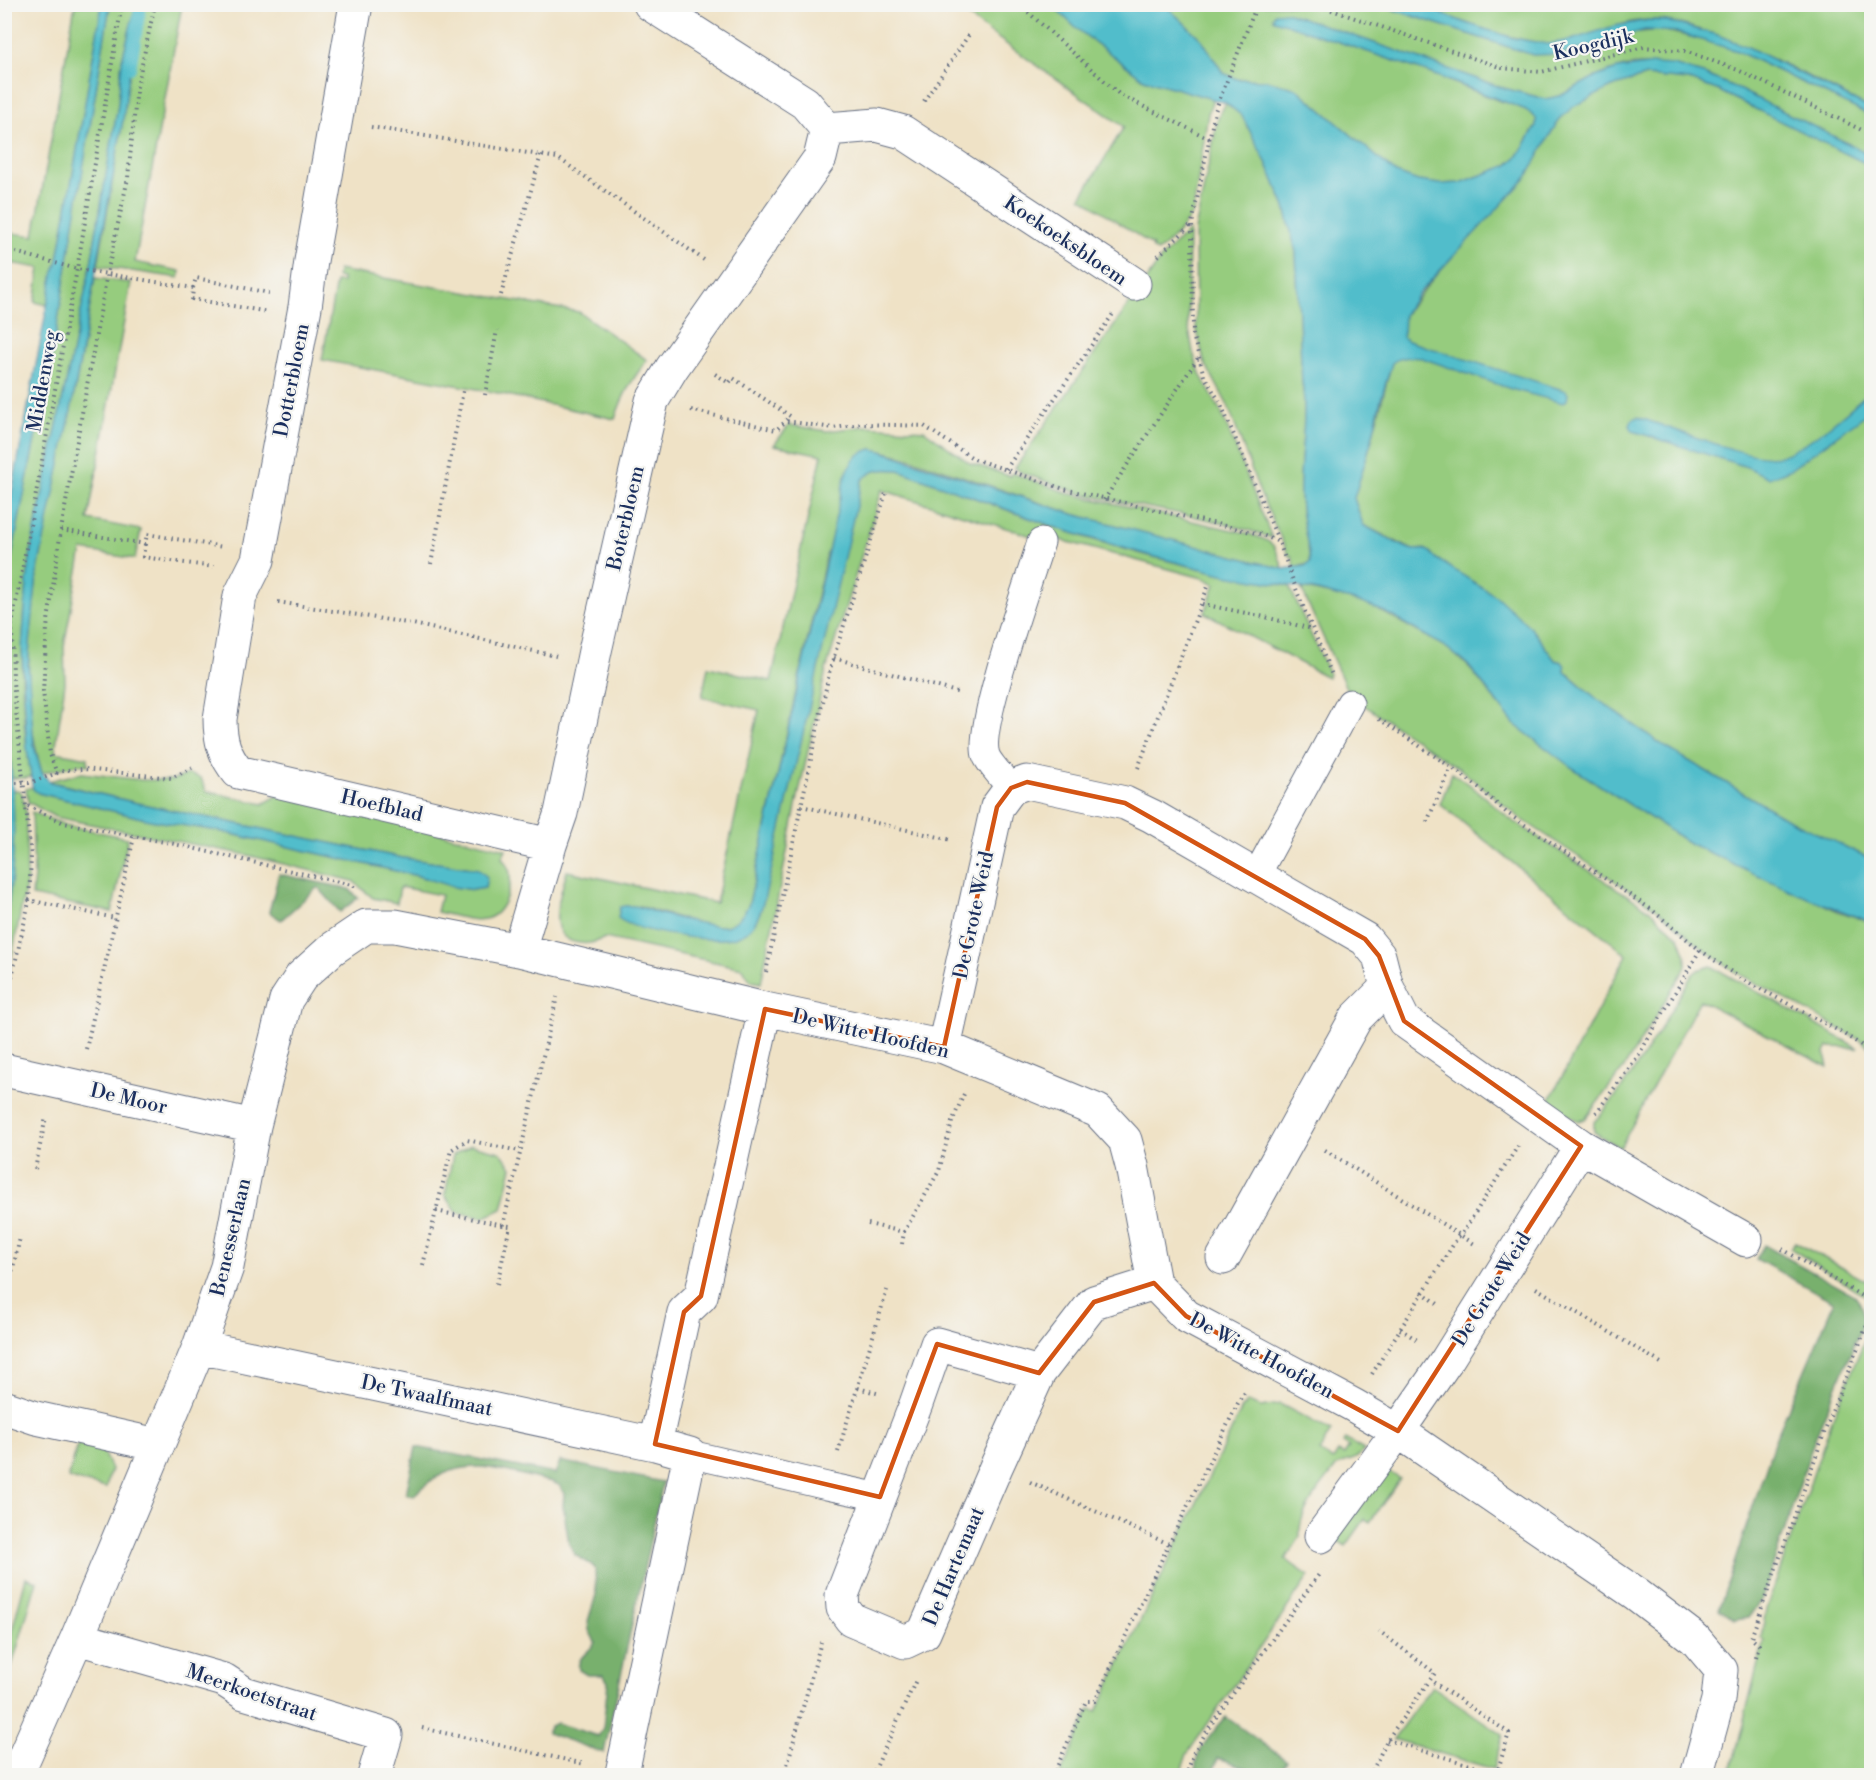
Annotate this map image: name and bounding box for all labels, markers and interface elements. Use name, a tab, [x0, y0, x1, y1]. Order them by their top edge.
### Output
street label: Koogdijk	[1551, 24, 1638, 67]
street label: Koekoeksbloem	[999, 191, 1132, 292]
street label: Dotterbloem	[269, 321, 316, 439]
street label: Middenweg	[22, 328, 65, 434]
street label: Boterbloem	[602, 463, 651, 574]
street label: Hoefblad	[338, 785, 426, 828]
street label: De Grote Weid	[949, 848, 1000, 982]
street label: De Witte Hoofden	[790, 1004, 952, 1065]
street label: De Moor	[88, 1078, 170, 1121]
street label: Benesserlaan	[206, 1176, 257, 1300]
street label: De Grote Weid	[1447, 1227, 1538, 1352]
street label: De Witte Hoofden	[1185, 1308, 1338, 1405]
street label: De Twaalfmaat	[358, 1370, 495, 1423]
street label: De Hartemaat	[918, 1503, 991, 1630]
street label: Meerkoetstraat	[183, 1659, 320, 1728]

